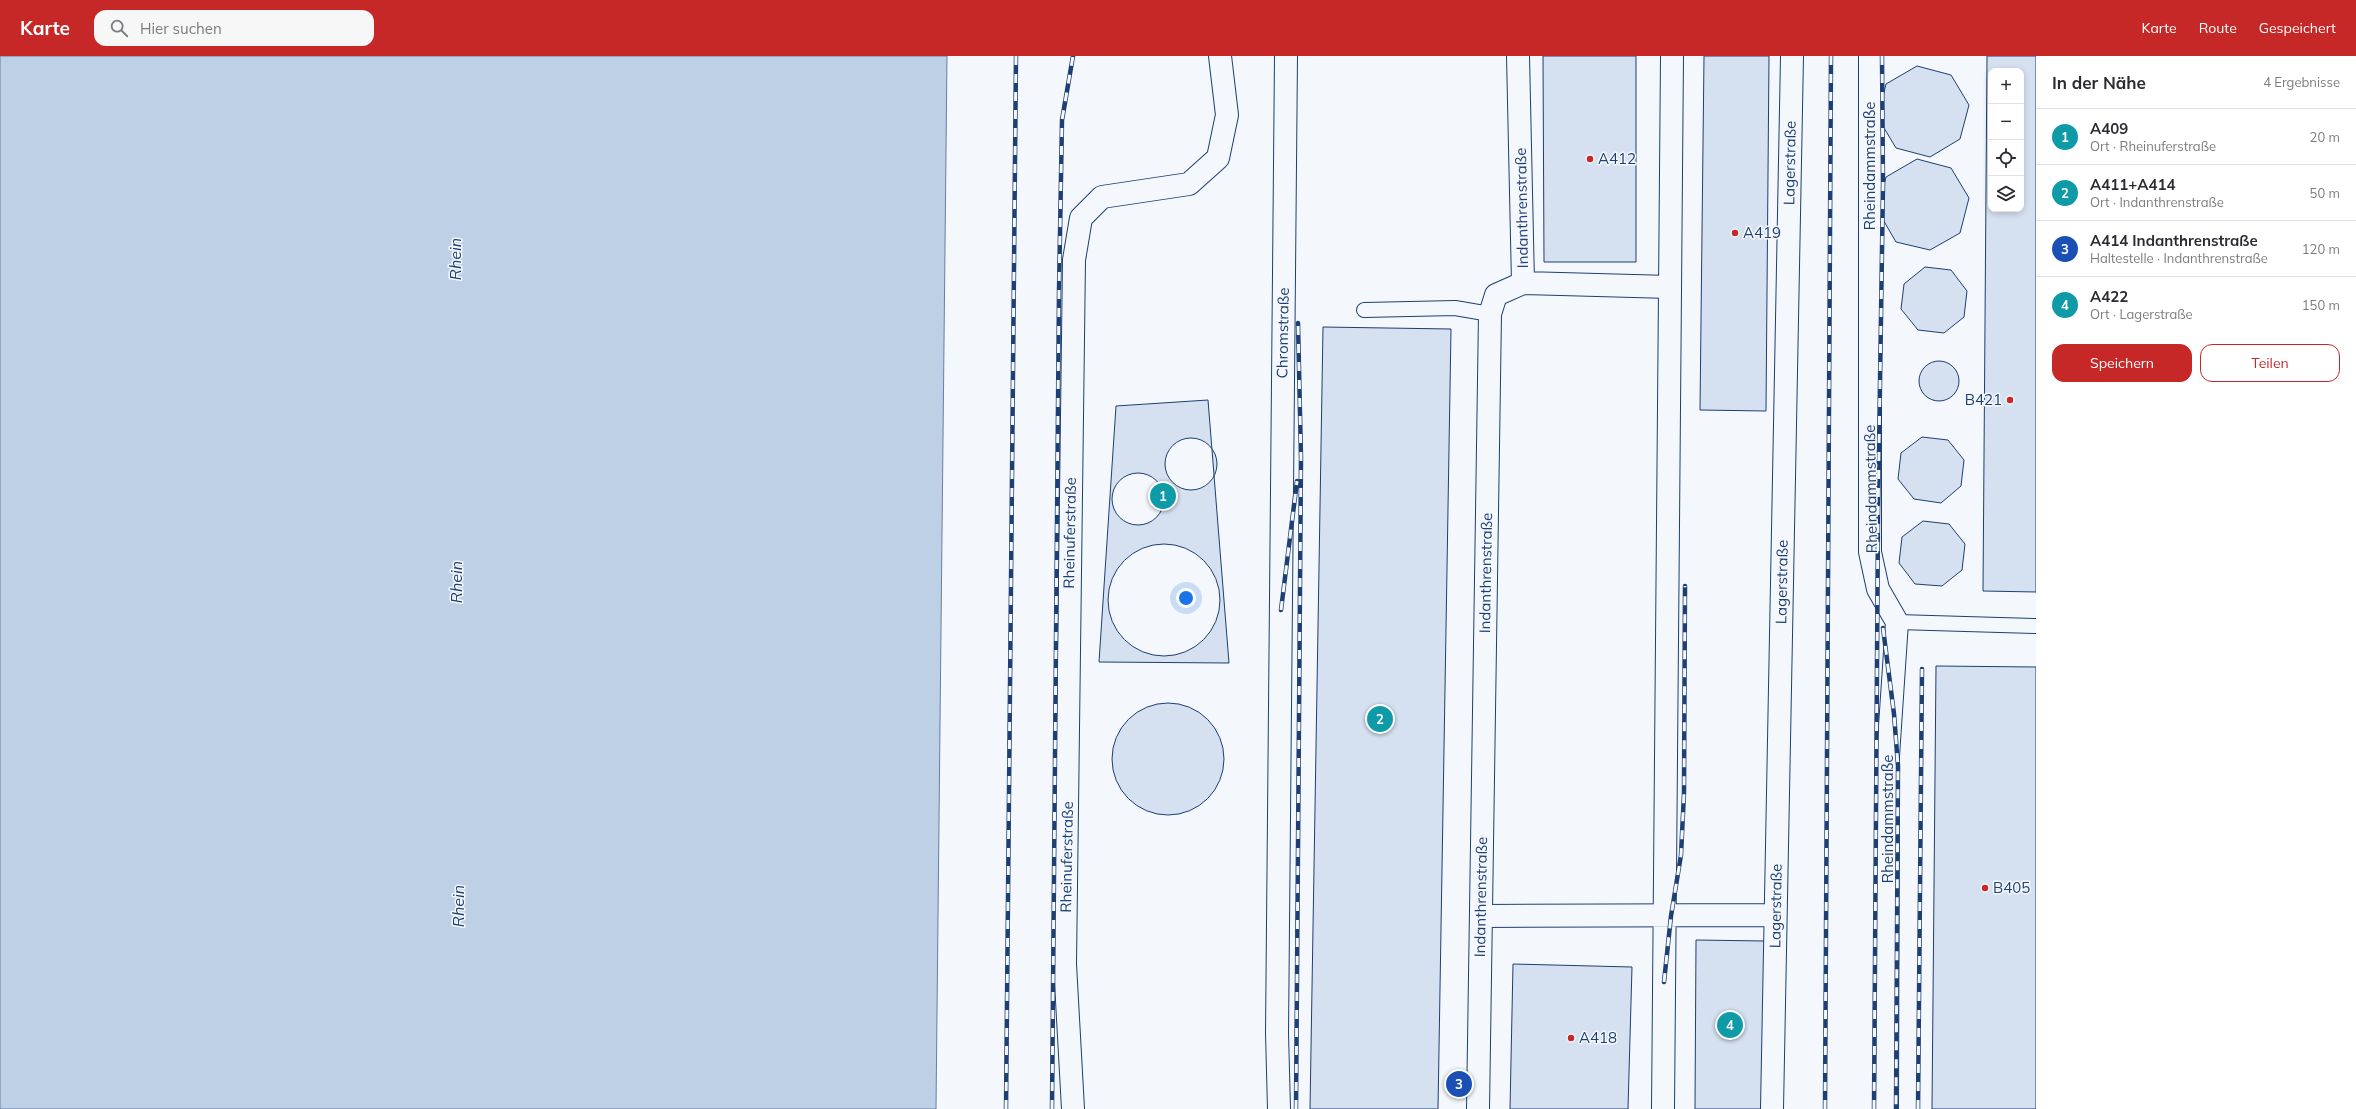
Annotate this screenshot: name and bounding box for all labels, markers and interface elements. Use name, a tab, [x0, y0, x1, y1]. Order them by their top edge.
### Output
search box	[94, 10, 374, 46]
text: Karte	[20, 16, 70, 40]
icon: search	[108, 17, 130, 39]
text: Hier suchen	[140, 19, 222, 38]
text: Karte	[2142, 19, 2177, 37]
text: Route	[2199, 19, 2237, 37]
text: Gespeichert	[2259, 19, 2336, 37]
map controls	[1988, 68, 2024, 212]
button: +	[1988, 68, 2024, 104]
text: In der Nähe	[2052, 72, 2146, 93]
text: 4 Ergebnisse	[2263, 74, 2340, 90]
street label: Rheindammstraße	[1860, 102, 1879, 230]
button: −	[1988, 104, 2024, 140]
text: A409	[2090, 119, 2128, 138]
street label: Lagerstraße	[1779, 121, 1800, 205]
text: 1	[2061, 129, 2069, 145]
text: 20 m	[2310, 129, 2340, 145]
text: Ort · Rheinuferstraße	[2090, 138, 2216, 154]
button: locate	[1988, 140, 2024, 176]
street label: Indanthrenstraße	[1511, 148, 1532, 268]
place label: A412	[1598, 149, 1636, 168]
marker: A412	[1585, 154, 1595, 164]
text: A411+A414	[2090, 175, 2176, 194]
button: layers	[1988, 176, 2024, 212]
text: 2	[2061, 185, 2069, 201]
text: 50 m	[2310, 185, 2340, 201]
text: Ort · Indanthrenstraße	[2090, 194, 2224, 210]
place label: A419	[1743, 223, 1781, 242]
marker: A419	[1730, 228, 1740, 238]
text: A414 Indanthrenstraße	[2090, 231, 2258, 250]
water label: Rhein	[445, 238, 465, 280]
text: 3	[2061, 241, 2069, 257]
text: 120 m	[2302, 241, 2340, 257]
text: Haltestelle · Indanthrenstraße	[2090, 250, 2268, 266]
street label: Chromstraße	[1272, 287, 1293, 379]
text: A422	[2090, 287, 2128, 306]
text: 4	[2061, 297, 2069, 313]
text: 150 m	[2302, 297, 2340, 313]
text: Ort · Lagerstraße	[2090, 306, 2193, 322]
button: Speichern	[2052, 344, 2192, 382]
button: Teilen	[2200, 344, 2340, 382]
place label: B421	[1965, 390, 2002, 409]
marker: B421	[2005, 395, 2015, 405]
street label: Rheindammstraße	[1860, 425, 1881, 554]
street label: Rheinuferstraße	[1059, 477, 1080, 589]
pin: 1	[1150, 481, 1176, 511]
street label: Indanthrenstraße	[1475, 513, 1496, 633]
street label: Lagerstraße	[1771, 540, 1792, 624]
water label: Rhein	[446, 561, 466, 603]
your location	[1176, 588, 1196, 608]
pin: 2	[1367, 704, 1393, 734]
street label: Rheindammstraße	[1878, 755, 1897, 883]
street label: Rheinuferstraße	[1056, 801, 1077, 913]
street label: Indanthrenstraße	[1470, 837, 1491, 957]
street label: Lagerstraße	[1765, 864, 1786, 948]
place label: B405	[1993, 878, 2030, 897]
marker: B405	[1980, 883, 1990, 893]
water label: Rhein	[448, 885, 468, 927]
pin: 4	[1717, 1010, 1743, 1040]
place label: A418	[1579, 1028, 1617, 1047]
marker: A418	[1566, 1033, 1576, 1043]
pin: 3	[1446, 1069, 1472, 1099]

